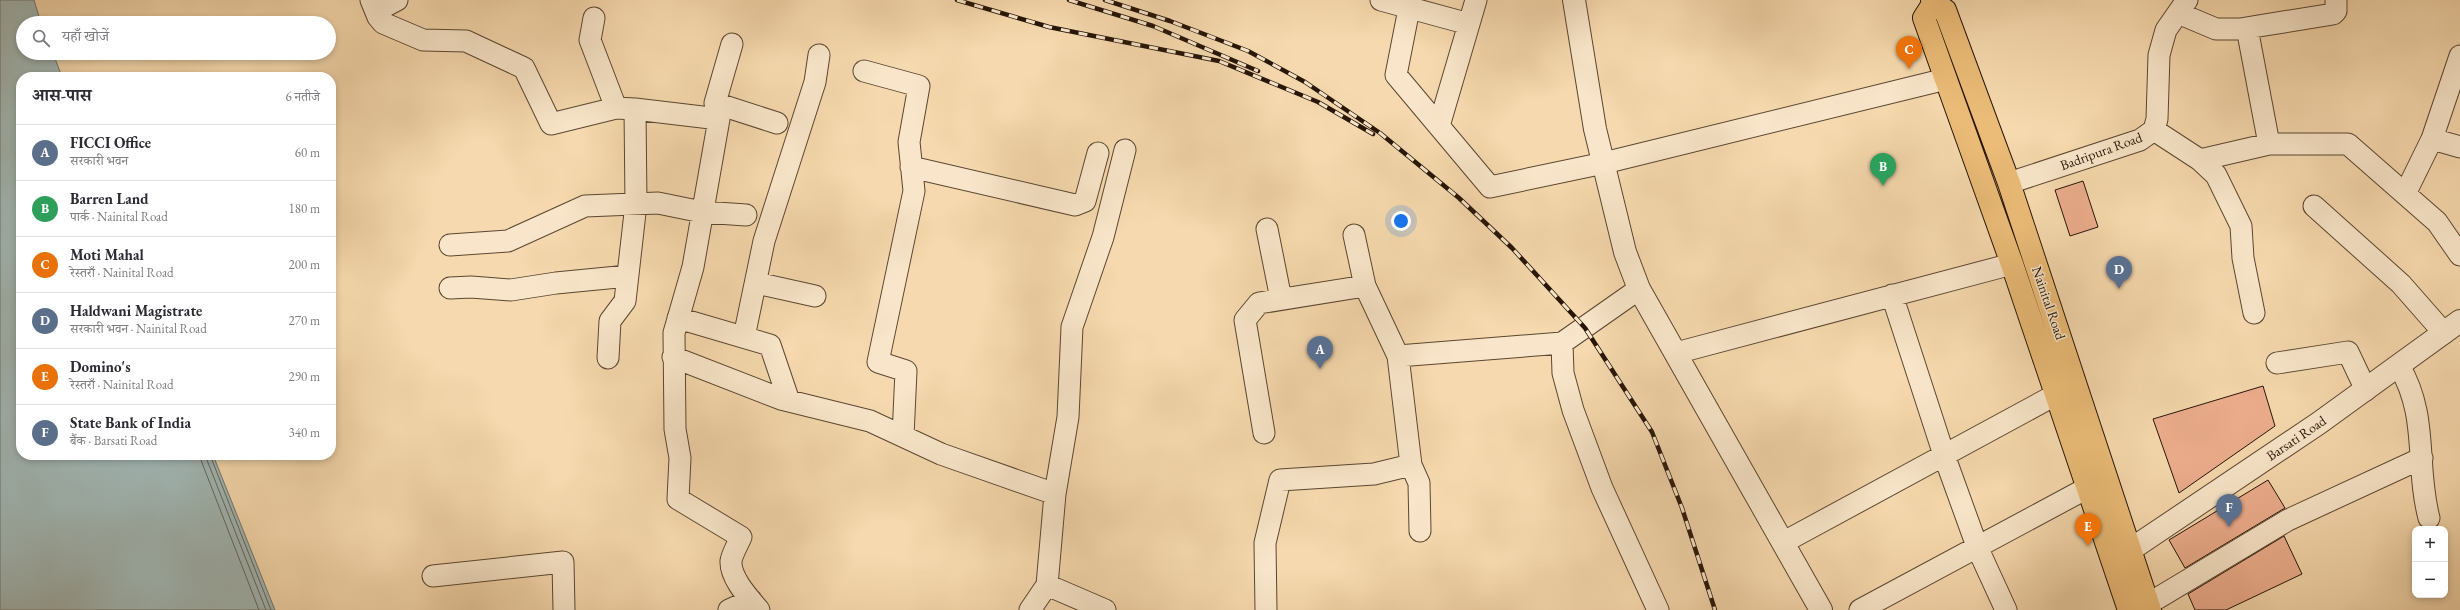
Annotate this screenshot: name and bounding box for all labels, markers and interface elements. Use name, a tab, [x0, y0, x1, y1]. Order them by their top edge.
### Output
search box	[16, 16, 336, 60]
text: यहाँ खोजें	[62, 26, 109, 45]
icon: search	[30, 27, 52, 49]
pin: C	[1896, 36, 1922, 69]
text: आस-पास	[32, 84, 91, 106]
text: 6 नतीजे	[286, 88, 320, 105]
street label: Badripura Road	[2058, 128, 2145, 174]
text: FICCI Office	[70, 133, 151, 152]
text: A	[40, 144, 50, 161]
text: 60 m	[295, 144, 320, 161]
text: सरकारी भवन	[70, 152, 128, 169]
pin: B	[1870, 153, 1896, 186]
text: Barren Land	[70, 189, 149, 208]
text: B	[41, 200, 49, 217]
text: 180 m	[289, 200, 320, 217]
text: पार्क · Nainital Road	[70, 208, 168, 225]
your location	[1391, 211, 1411, 231]
text: Moti Mahal	[70, 245, 144, 264]
text: C	[40, 256, 50, 273]
text: 200 m	[289, 256, 320, 273]
pin: D	[2106, 256, 2132, 289]
text: रेस्तराँ · Nainital Road	[70, 264, 174, 281]
street label: Nainital Road	[2028, 264, 2070, 343]
text: Haldwani Magistrate	[70, 301, 202, 320]
text: D	[40, 312, 50, 329]
text: 270 m	[289, 312, 320, 329]
text: सरकारी भवन · Nainital Road	[70, 320, 207, 337]
pin: A	[1307, 336, 1333, 369]
text: Domino's	[70, 357, 131, 376]
text: E	[41, 368, 49, 385]
text: 290 m	[289, 368, 320, 385]
text: रेस्तराँ · Nainital Road	[70, 376, 174, 393]
street label: Barsati Road	[2263, 411, 2330, 465]
text: State Bank of India	[70, 413, 191, 432]
text: F	[41, 424, 49, 441]
text: 340 m	[289, 424, 320, 441]
text: बैंक · Barsati Road	[70, 432, 157, 449]
pin: F	[2216, 494, 2242, 527]
pin: E	[2075, 513, 2101, 546]
map controls	[2412, 526, 2448, 598]
button: +	[2412, 526, 2448, 562]
button: −	[2412, 562, 2448, 598]

